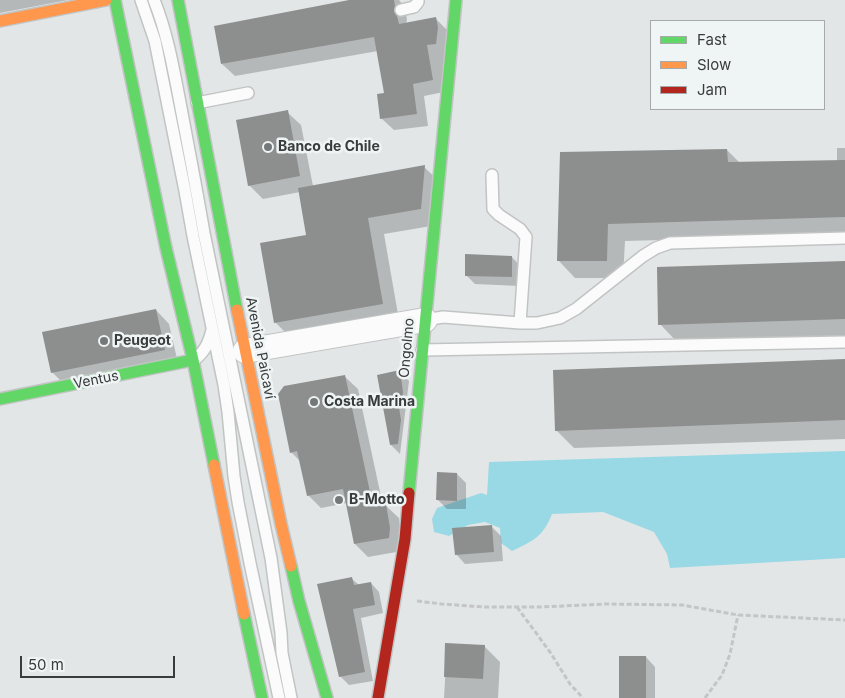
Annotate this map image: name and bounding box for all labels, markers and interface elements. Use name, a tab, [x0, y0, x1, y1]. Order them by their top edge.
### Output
legend	[650, 20, 825, 110]
text: Fast	[697, 30, 727, 49]
text: Slow	[697, 55, 731, 74]
text: Jam	[697, 80, 727, 99]
place label: Banco de Chile	[278, 139, 380, 155]
marker: Banco de Chile	[262, 141, 274, 153]
street label: Avenida Paicaví	[242, 295, 278, 401]
street label: Ongolmo	[396, 317, 418, 379]
place label: Peugeot	[114, 333, 171, 349]
marker: Peugeot	[98, 335, 110, 347]
street label: Ventus	[72, 367, 120, 393]
place label: Costa Marina	[324, 394, 415, 410]
marker: Costa Marina	[308, 396, 320, 408]
place label: B-Motto	[349, 492, 405, 508]
marker: B-Motto	[333, 494, 345, 506]
scale bar	[22, 646, 178, 678]
text: 50 m	[28, 655, 64, 674]

